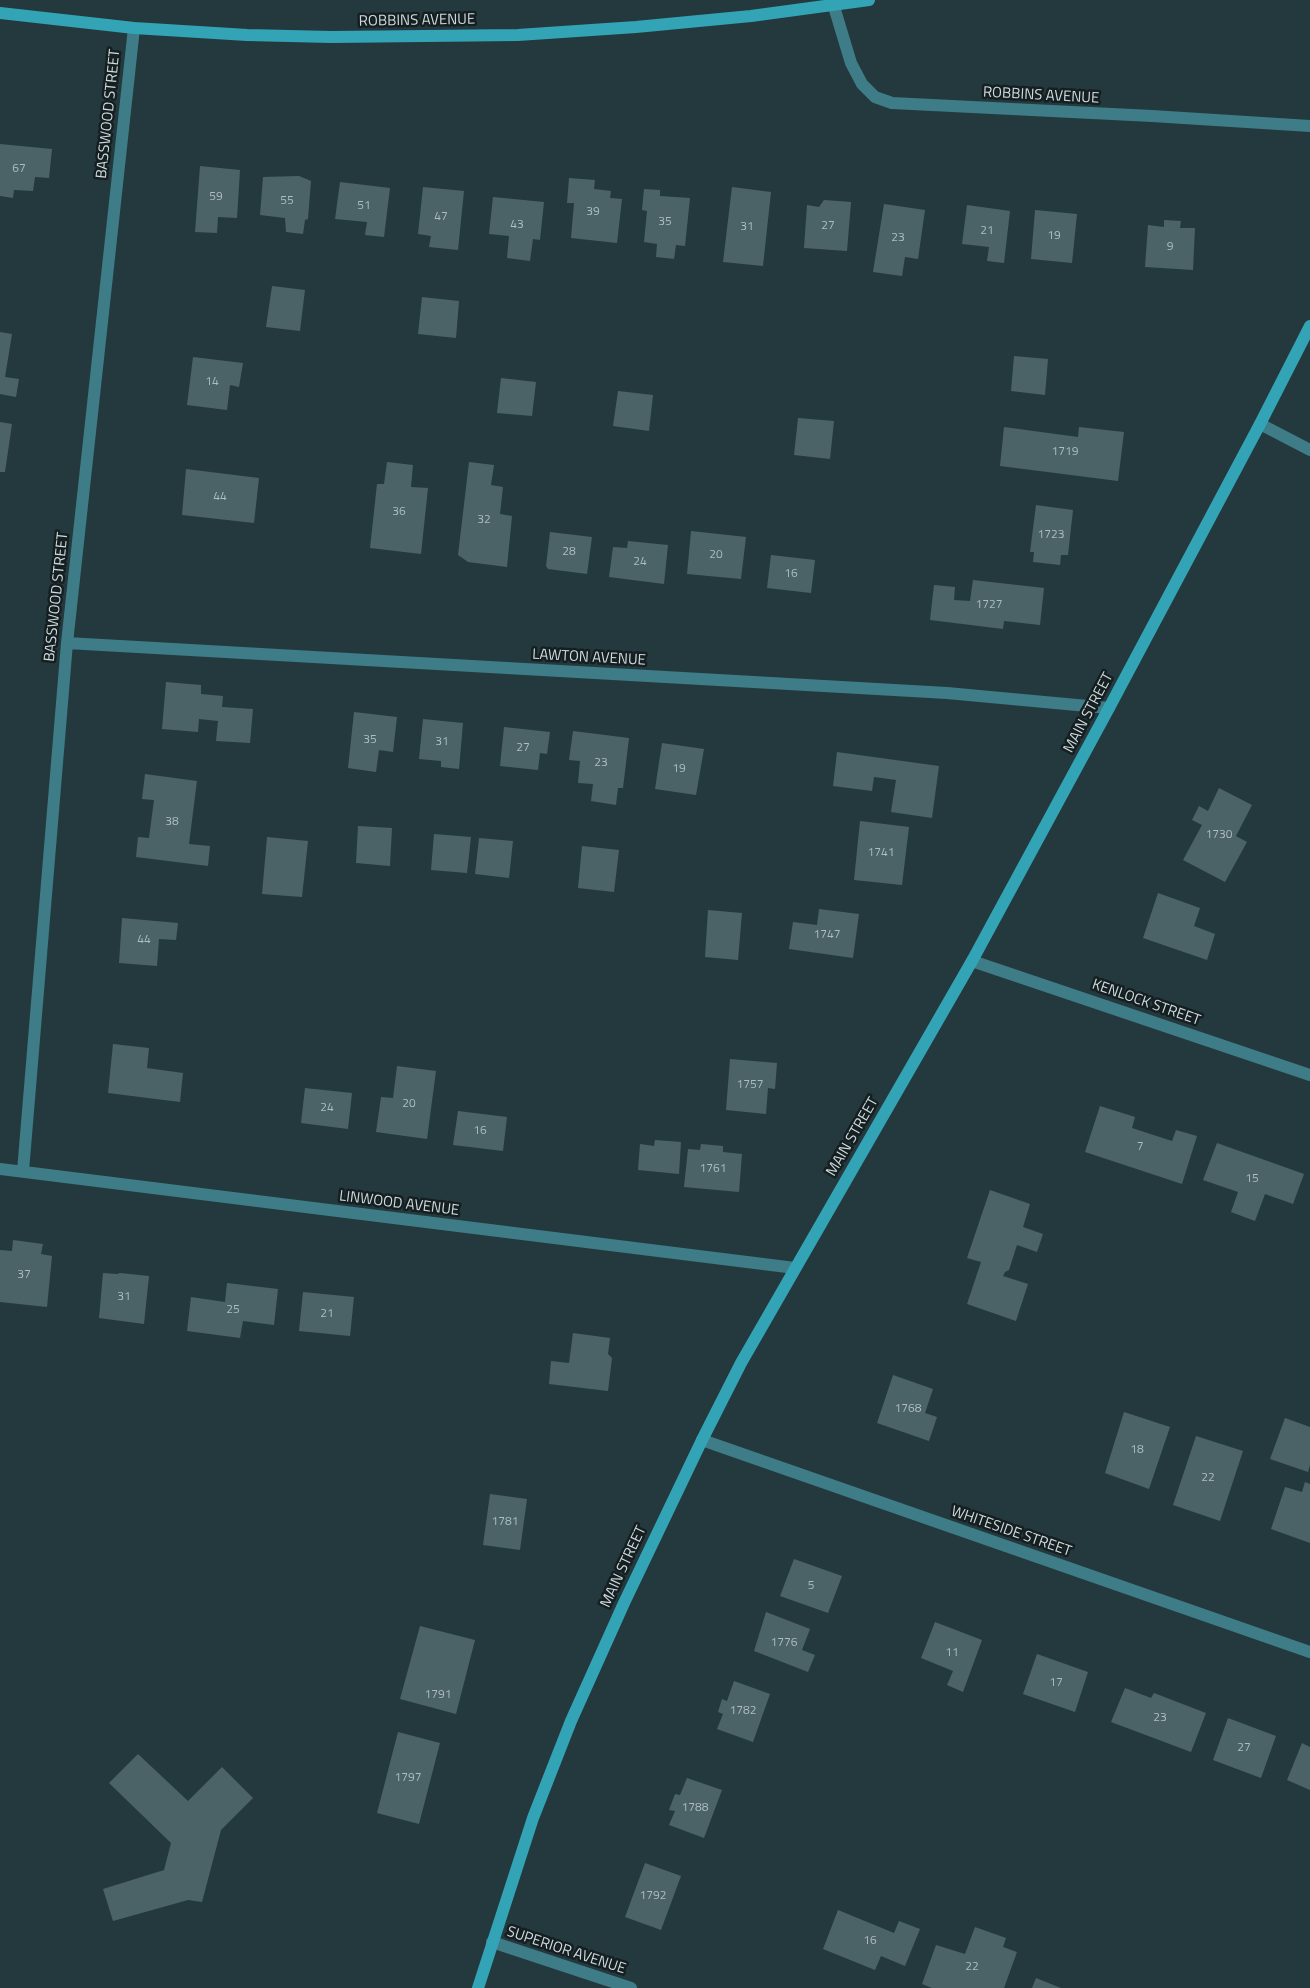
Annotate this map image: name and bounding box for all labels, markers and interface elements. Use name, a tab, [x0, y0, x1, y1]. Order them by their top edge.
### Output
street label: ROBBINS AVENUE	[359, 11, 475, 31]
street label: BASSWOOD STREET	[93, 48, 125, 180]
street label: ROBBINS AVENUE	[982, 84, 1100, 108]
house number: 67	[12, 162, 26, 176]
house number: 59	[209, 190, 223, 204]
house number: 55	[280, 194, 294, 208]
house number: 51	[357, 199, 371, 213]
house number: 39	[586, 205, 600, 219]
house number: 47	[434, 210, 448, 224]
house number: 35	[658, 215, 672, 229]
house number: 43	[510, 218, 524, 232]
house number: 27	[821, 219, 835, 233]
house number: 31	[740, 220, 754, 234]
house number: 21	[980, 224, 994, 238]
house number: 19	[1047, 229, 1061, 243]
house number: 23	[891, 231, 905, 245]
house number: 9	[1167, 240, 1173, 254]
house number: 14	[205, 375, 219, 389]
house number: 1719	[1052, 445, 1078, 459]
house number: 44	[213, 490, 227, 504]
house number: 36	[392, 505, 406, 519]
house number: 32	[477, 513, 491, 527]
house number: 1723	[1038, 528, 1064, 542]
street label: BASSWOOD STREET	[41, 531, 73, 663]
house number: 28	[562, 545, 576, 559]
house number: 20	[709, 548, 723, 562]
house number: 24	[633, 555, 647, 569]
house number: 16	[784, 567, 798, 581]
house number: 1727	[976, 598, 1002, 612]
street label: LAWTON AVENUE	[532, 646, 646, 670]
street label: MAIN STREET	[1060, 670, 1118, 756]
house number: 35	[363, 733, 377, 747]
house number: 31	[435, 735, 449, 749]
house number: 27	[516, 741, 530, 755]
house number: 23	[594, 756, 608, 770]
house number: 19	[672, 762, 686, 776]
house number: 38	[165, 815, 179, 829]
house number: 1730	[1206, 828, 1232, 842]
house number: 1741	[868, 846, 894, 860]
house number: 1747	[814, 928, 840, 942]
house number: 44	[137, 933, 151, 947]
street label: KENLOCK STREET	[1089, 976, 1203, 1030]
house number: 1757	[737, 1078, 763, 1092]
street label: MAIN STREET	[823, 1094, 883, 1180]
house number: 20	[402, 1097, 416, 1111]
house number: 24	[320, 1101, 334, 1115]
house number: 16	[473, 1124, 487, 1138]
house number: 7	[1137, 1140, 1143, 1154]
house number: 1761	[700, 1162, 726, 1176]
house number: 15	[1245, 1172, 1259, 1186]
street label: LINWOOD AVENUE	[338, 1188, 460, 1220]
house number: 37	[17, 1268, 31, 1282]
house number: 31	[117, 1290, 131, 1304]
house number: 25	[226, 1303, 240, 1317]
house number: 21	[320, 1307, 334, 1321]
house number: 1768	[895, 1402, 921, 1416]
house number: 18	[1130, 1443, 1144, 1457]
house number: 22	[1201, 1471, 1215, 1485]
street label: WHITESIDE STREET	[948, 1503, 1074, 1561]
house number: 1781	[492, 1515, 518, 1529]
street label: MAIN STREET	[597, 1523, 651, 1611]
house number: 5	[808, 1579, 814, 1593]
house number: 1776	[771, 1636, 797, 1650]
house number: 11	[945, 1646, 959, 1660]
house number: 17	[1049, 1676, 1063, 1690]
house number: 1791	[425, 1688, 451, 1702]
house number: 1782	[730, 1704, 756, 1718]
house number: 23	[1153, 1711, 1167, 1725]
house number: 27	[1237, 1741, 1251, 1755]
house number: 1797	[395, 1771, 421, 1785]
house number: 1788	[682, 1801, 708, 1815]
house number: 1792	[640, 1889, 666, 1903]
street label: SUPERIOR AVENUE	[504, 1923, 628, 1979]
house number: 16	[863, 1934, 877, 1948]
house number: 22	[965, 1960, 979, 1974]

